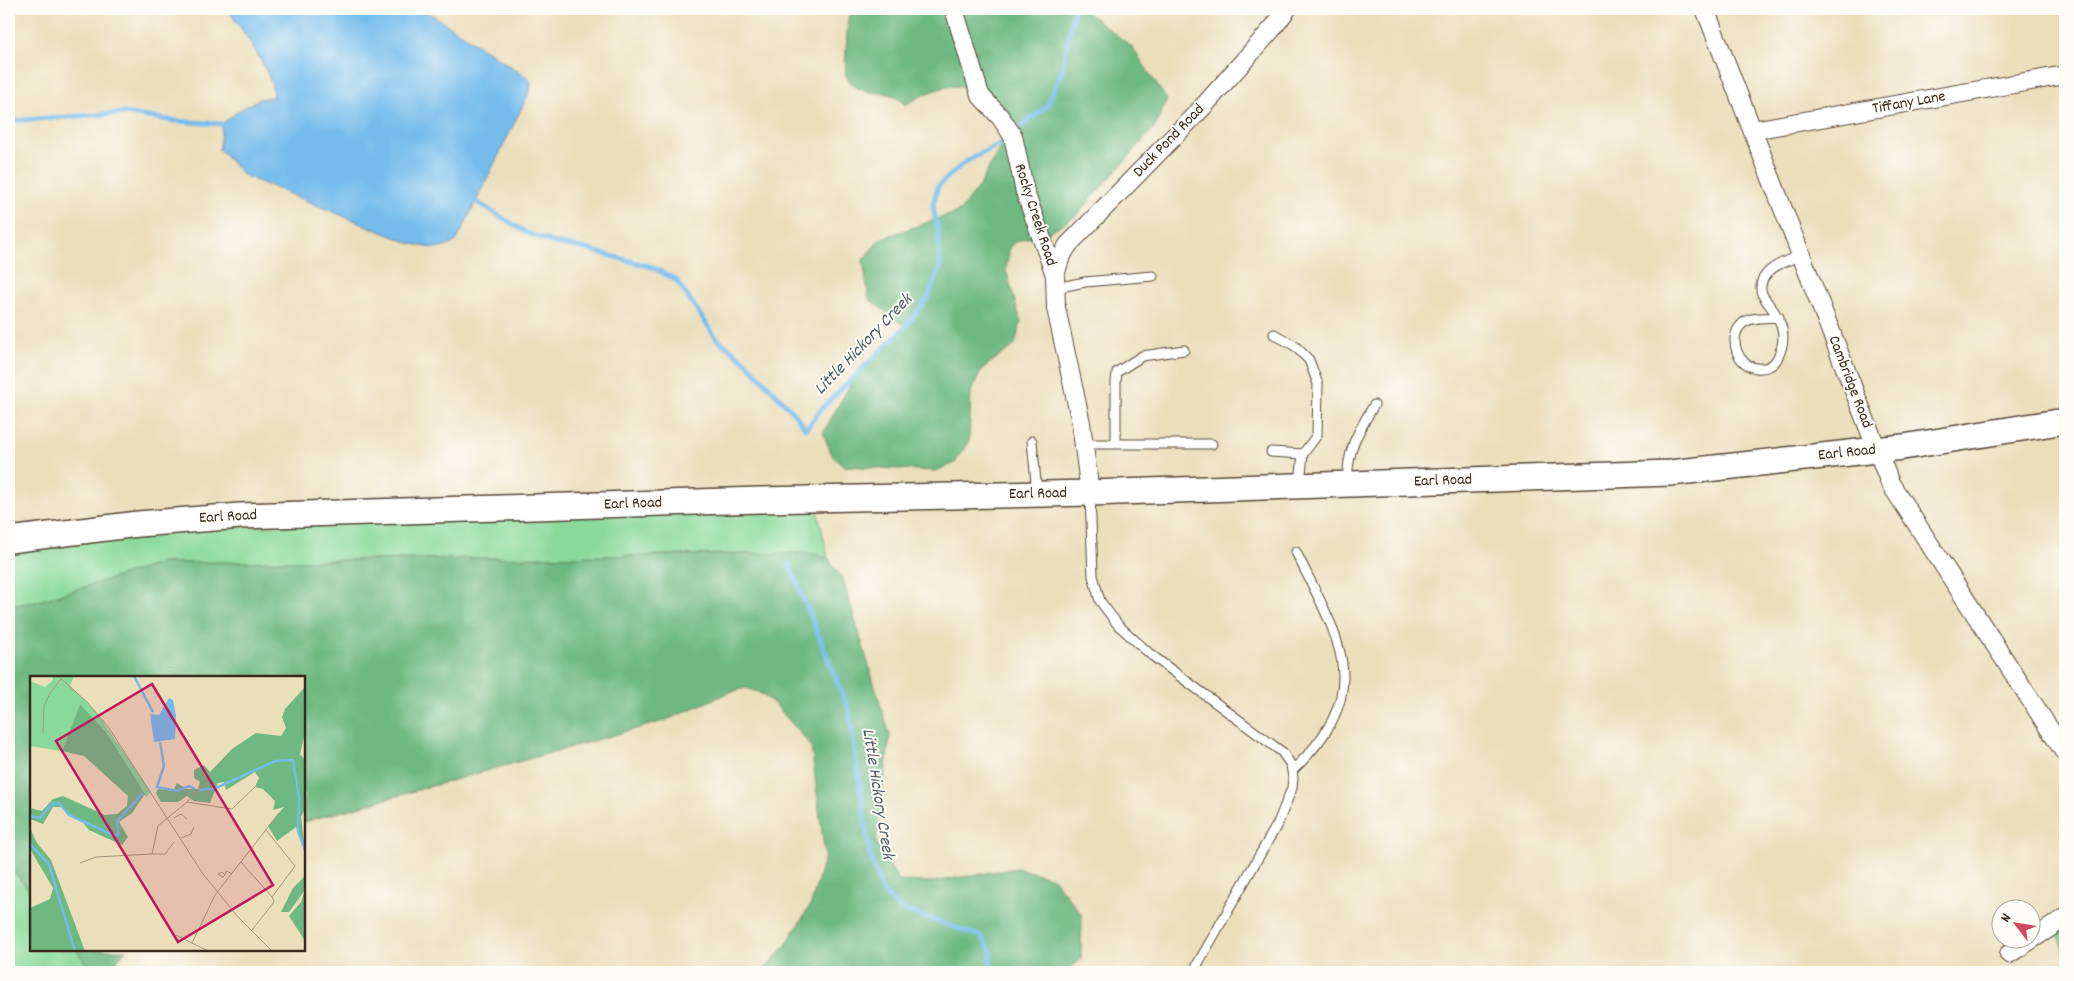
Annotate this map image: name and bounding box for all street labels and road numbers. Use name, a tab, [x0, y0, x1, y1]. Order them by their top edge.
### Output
street label: Tiffany Lane	[1871, 85, 1947, 121]
street label: Duck Pond Road	[1128, 99, 1210, 183]
street label: Rocky Creek Road	[1008, 161, 1062, 269]
street label: Cambridge Road	[1822, 332, 1878, 432]
street label: Earl Road	[1817, 439, 1877, 467]
street label: Earl Road	[1414, 468, 1472, 494]
street label: Earl Road	[1009, 482, 1067, 506]
street label: Earl Road	[604, 491, 662, 517]
street label: Earl Road	[198, 504, 258, 530]

